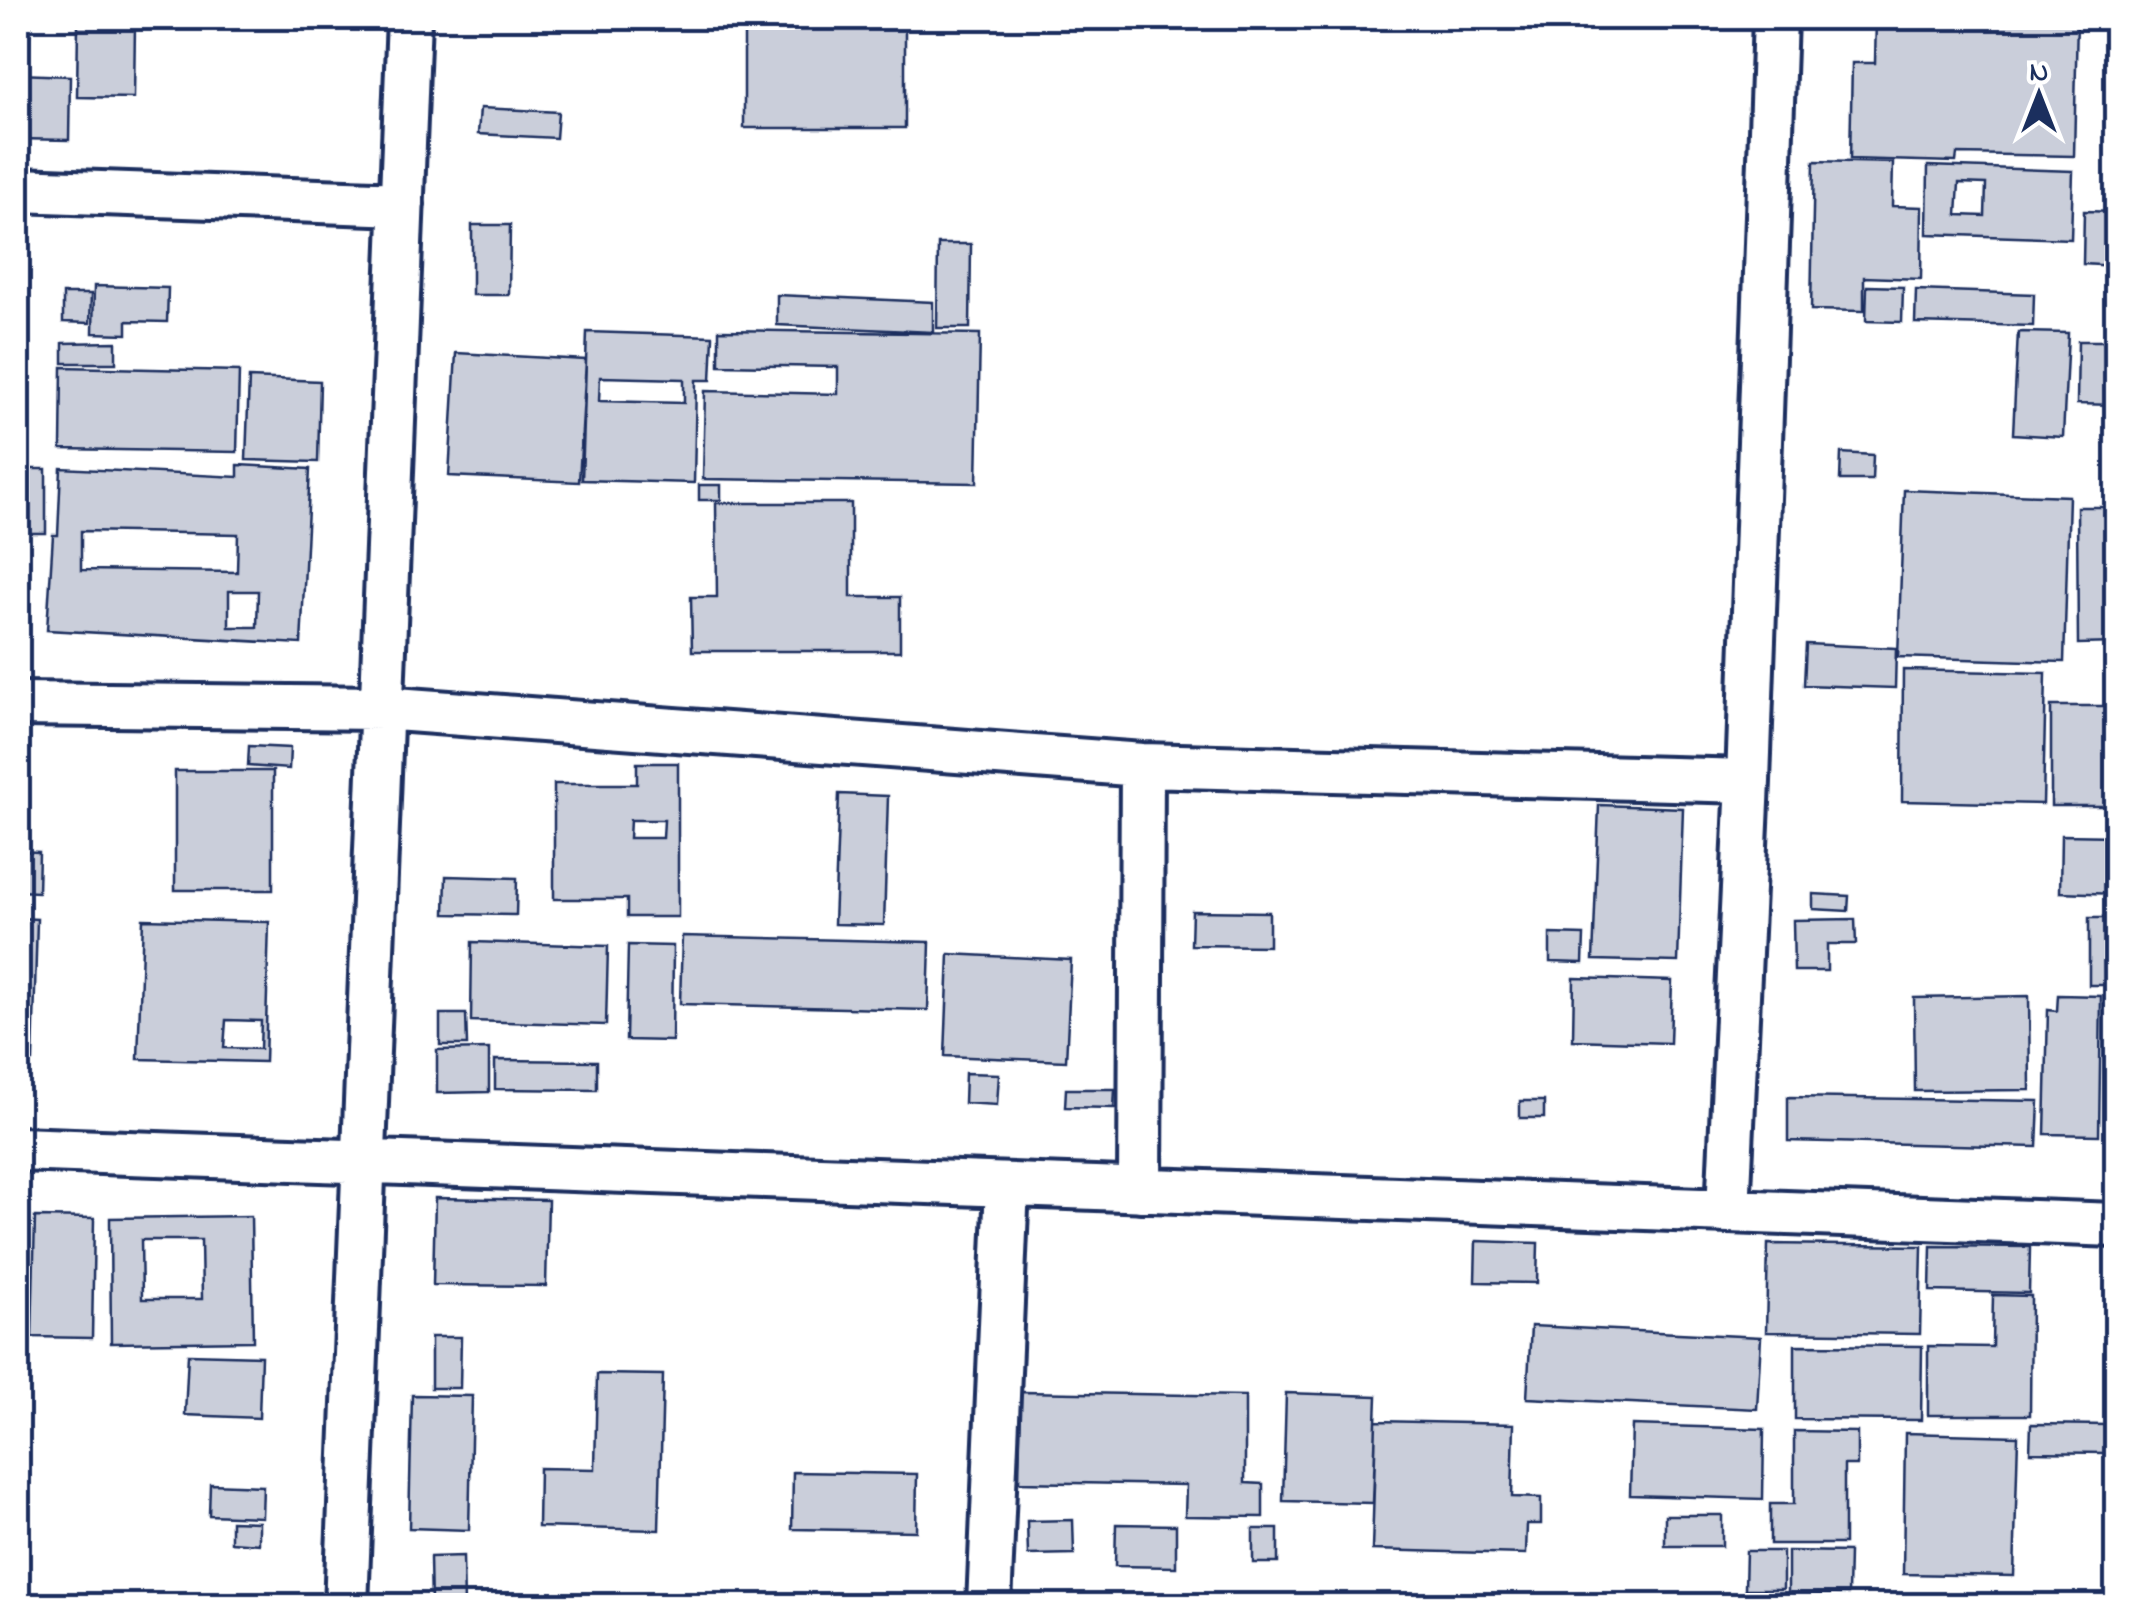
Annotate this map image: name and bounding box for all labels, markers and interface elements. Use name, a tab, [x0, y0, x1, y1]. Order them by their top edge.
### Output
north arrow	[1989, 45, 2089, 145]
text: N	[2030, 53, 2048, 94]

